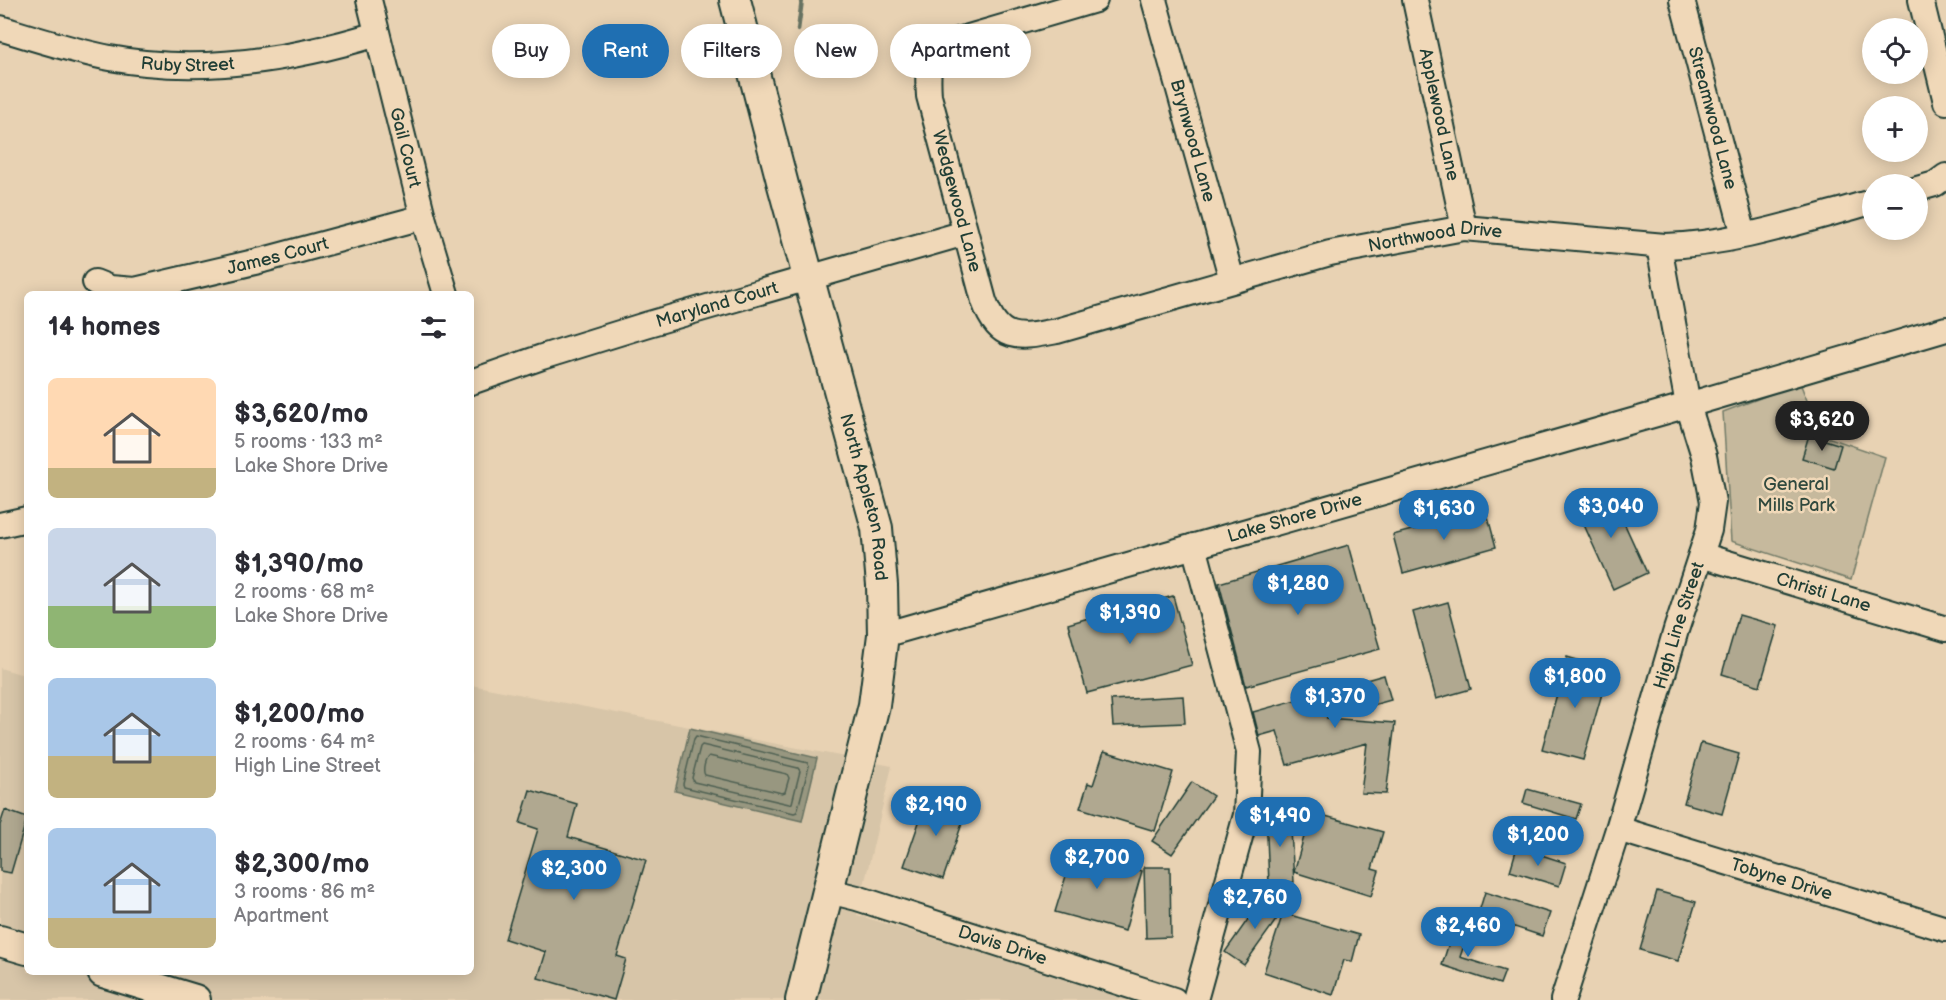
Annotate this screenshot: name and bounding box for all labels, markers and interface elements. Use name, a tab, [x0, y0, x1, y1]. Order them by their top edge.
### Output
map controls	[1862, 18, 1928, 240]
button: locate	[1862, 18, 1928, 84]
chip: Buy	[492, 24, 570, 78]
chip: Rent	[582, 24, 669, 78]
chip: Filters	[681, 24, 782, 78]
chip: New	[794, 24, 878, 78]
chip: Apartment	[890, 24, 1031, 78]
street label: Streamwood Lane	[1684, 44, 1742, 192]
street label: Applewood Lane	[1415, 46, 1464, 183]
street label: Ruby Street	[140, 52, 236, 76]
street label: Brynwood Lane	[1166, 77, 1220, 205]
button: +	[1862, 96, 1928, 162]
street label: Gail Court	[386, 105, 426, 190]
street label: Wedgewood Lane	[928, 128, 986, 275]
button: −	[1862, 174, 1928, 240]
street label: Northwood Drive	[1366, 217, 1503, 256]
street label: James Court	[225, 232, 331, 279]
street label: Maryland Court	[654, 277, 781, 332]
icon: filters	[417, 311, 450, 344]
text: 14 homes	[48, 312, 160, 343]
text: $3,620/mo	[234, 399, 368, 430]
pin: $3,620	[1773, 401, 1871, 452]
icon: home	[96, 402, 168, 474]
text: $3,620	[1789, 408, 1855, 432]
street label: North Appleton Road	[836, 411, 892, 582]
text: 5 rooms · 133 m²	[234, 430, 383, 454]
text: Lake Shore Drive	[234, 454, 388, 478]
park label: General Mills Park	[1757, 474, 1835, 516]
street label: Lake Shore Drive	[1225, 488, 1364, 547]
pin: $3,040	[1562, 488, 1660, 539]
pin: $1,630	[1395, 490, 1493, 541]
text: $3,040	[1578, 495, 1644, 519]
text: $1,630	[1413, 497, 1475, 521]
text: $1,390/mo	[234, 549, 364, 580]
icon: home	[96, 552, 168, 624]
street label: High Line Street	[1649, 559, 1708, 691]
pin: $1,280	[1249, 565, 1347, 616]
street label: Christi Lane	[1774, 568, 1874, 616]
text: $1,280	[1267, 572, 1329, 596]
text: 2 rooms · 68 m²	[234, 580, 375, 604]
pin: $1,390	[1081, 594, 1179, 645]
text: $1,390	[1099, 601, 1161, 625]
text: Lake Shore Drive	[234, 604, 388, 628]
pin: $1,800	[1526, 658, 1624, 709]
text: $1,800	[1544, 665, 1606, 689]
pin: $1,370	[1286, 678, 1384, 729]
text: $1,370	[1304, 685, 1366, 709]
text: $1,200/mo	[234, 699, 365, 730]
icon: home	[96, 702, 168, 774]
text: 2 rooms · 64 m²	[234, 730, 375, 754]
text: High Line Street	[234, 754, 381, 778]
pin: $2,190	[887, 786, 985, 837]
text: $2,190	[905, 793, 967, 817]
pin: $1,490	[1231, 797, 1329, 848]
text: $1,490	[1249, 804, 1311, 828]
pin: $1,200	[1489, 816, 1587, 867]
text: $1,200	[1507, 823, 1569, 847]
pin: $2,700	[1048, 839, 1146, 890]
text: $2,700	[1064, 846, 1130, 870]
text: $2,300/mo	[234, 849, 369, 880]
pin: $2,300	[525, 850, 623, 901]
icon: home	[96, 852, 168, 924]
street label: Tobyne Drive	[1728, 853, 1835, 904]
text: $2,300	[541, 857, 607, 881]
pin: $2,760	[1206, 879, 1304, 930]
text: 3 rooms · 86 m²	[234, 880, 375, 904]
text: $2,760	[1222, 886, 1288, 910]
text: Apartment	[234, 904, 329, 928]
pin: $2,460	[1419, 907, 1517, 958]
text: $2,460	[1435, 914, 1501, 938]
street label: Davis Drive	[956, 921, 1050, 969]

